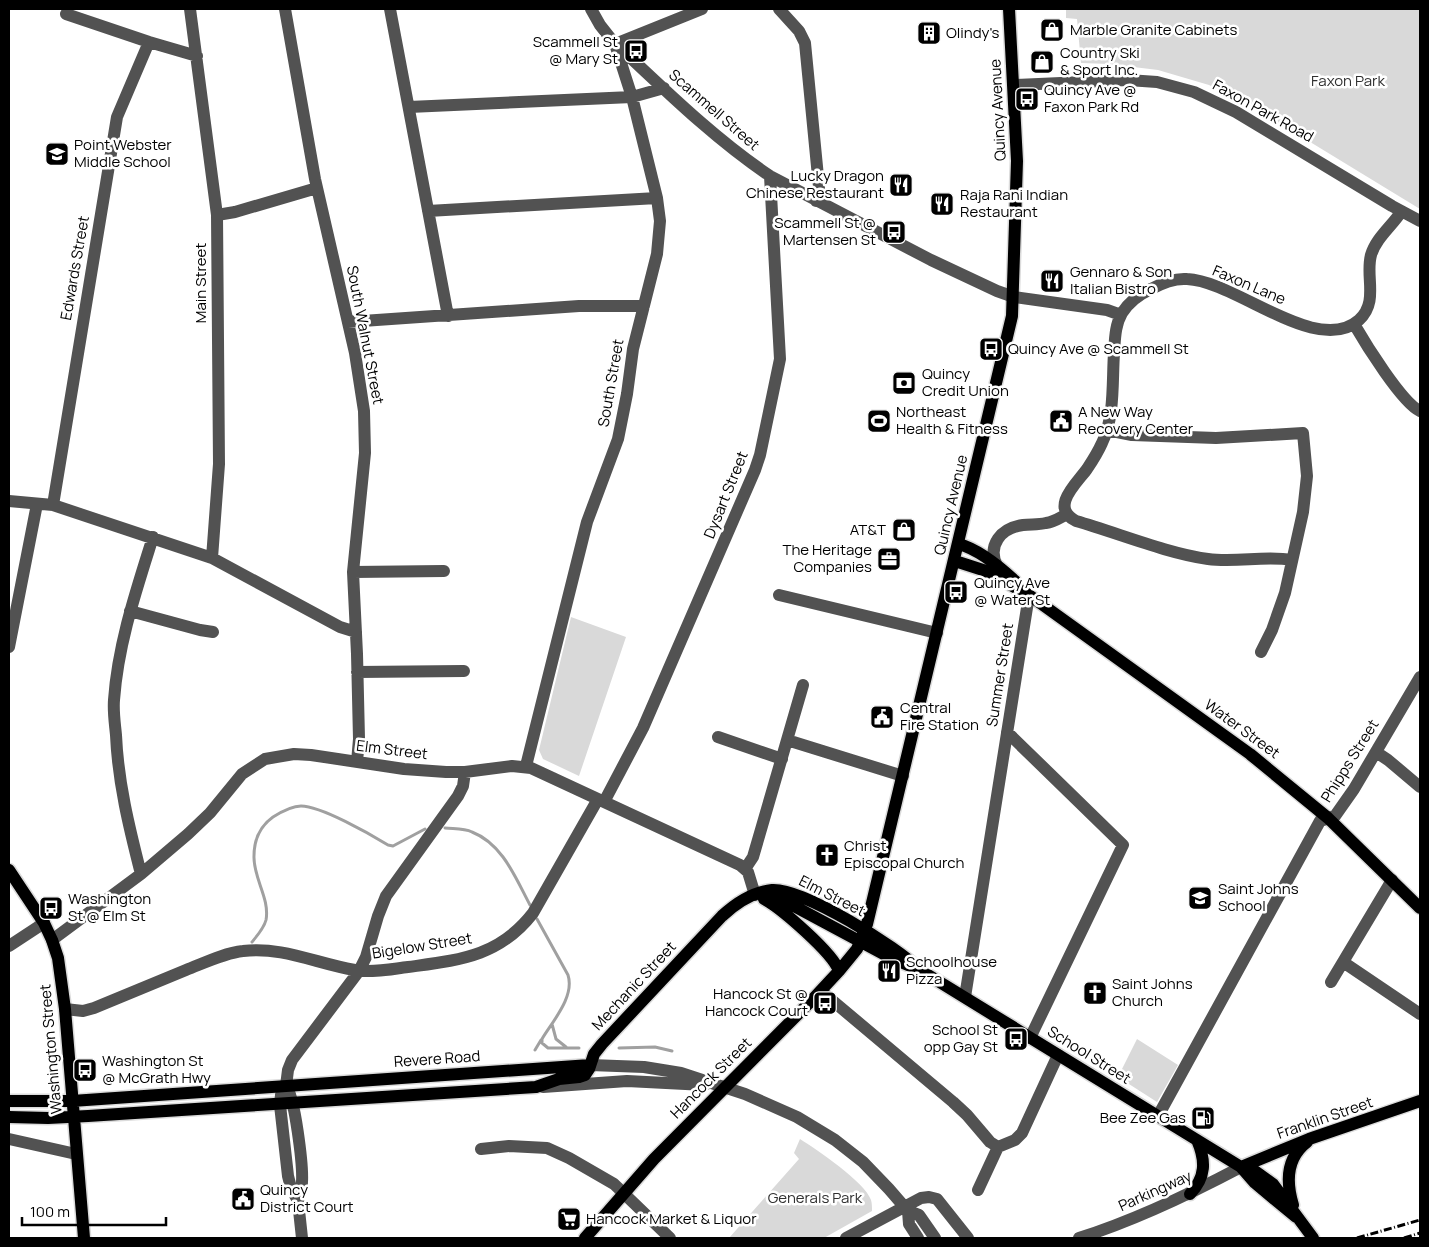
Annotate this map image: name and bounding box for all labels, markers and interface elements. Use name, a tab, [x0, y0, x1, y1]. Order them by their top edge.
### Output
shop icon: Marble Granite Cabinets	[1039, 17, 1065, 43]
place label: Marble Granite Cabinets	[1070, 19, 1237, 40]
building icon: Olindy's	[916, 20, 942, 46]
place label: Olindy's	[946, 22, 1000, 43]
place label: Scammell St @ Mary St	[533, 31, 618, 69]
bus stop icon: Scammell St @ Mary St	[623, 38, 649, 64]
place label: Country Ski & Sport Inc.	[1060, 42, 1140, 80]
shop icon: Country Ski & Sport Inc.	[1029, 49, 1055, 75]
street label: Quincy Avenue	[984, 58, 1011, 162]
street label: Scammell Street	[664, 64, 764, 155]
park label: Faxon Park	[1311, 70, 1385, 91]
street label: Faxon Park Road	[1209, 74, 1317, 147]
place label: Quincy Ave @ Faxon Park Rd	[1044, 79, 1139, 117]
bus stop icon: Quincy Ave @ Faxon Park Rd	[1014, 86, 1040, 112]
place label: Point Webster Middle School	[74, 134, 172, 172]
school or university icon: Point Webster Middle School	[44, 141, 70, 167]
place label: Lucky Dragon Chinese Restaurant	[746, 165, 884, 203]
restaurant icon: Lucky Dragon Chinese Restaurant	[888, 172, 914, 198]
place label: Raja Rani Indian Restaurant	[960, 184, 1068, 222]
restaurant icon: Raja Rani Indian Restaurant	[929, 191, 955, 217]
place label: Scammell St @ Martensen St	[774, 212, 876, 250]
street label: Edwards Street	[55, 214, 94, 322]
bus stop icon: Scammell St @ Martensen St	[881, 219, 907, 245]
street label: Main Street	[190, 243, 211, 323]
street label: Faxon Lane	[1209, 260, 1289, 309]
place label: Gennaro & Son Italian Bistro	[1070, 261, 1172, 299]
street label: South Walnut Street	[342, 264, 389, 406]
restaurant icon: Gennaro & Son Italian Bistro	[1039, 268, 1065, 294]
bus stop icon: Quincy Ave @ Scammell St	[978, 336, 1004, 362]
street label: South Street	[592, 337, 629, 429]
place label: Quincy Ave @ Scammell St	[1008, 338, 1189, 359]
place label: Quincy Credit Union	[922, 363, 1009, 401]
bank icon: Quincy Credit Union	[891, 370, 917, 396]
place label: Northeast Health & Fitness	[896, 401, 1008, 439]
place label: A New Way Recovery Center	[1078, 401, 1194, 439]
sports icon: Northeast Health & Fitness	[866, 408, 892, 434]
public building icon: A New Way Recovery Center	[1048, 408, 1074, 434]
street label: Dysart Street	[698, 448, 753, 542]
street label: Quincy Avenue	[929, 452, 972, 557]
shop icon: AT&T	[891, 517, 917, 543]
place label: AT&T	[850, 519, 886, 540]
place label: The Heritage Companies	[782, 539, 872, 577]
office icon: The Heritage Companies	[876, 546, 902, 572]
place label: Quincy Ave @ Water St	[974, 572, 1050, 610]
bus stop icon: Quincy Ave @ Water St	[943, 579, 969, 605]
street label: Summer Street	[981, 622, 1018, 728]
street label: Water Street	[1200, 694, 1284, 763]
place label: Central Fire Station	[900, 697, 979, 735]
public building icon: Central Fire Station	[869, 704, 895, 730]
street label: Phipps Street	[1316, 715, 1383, 806]
street label: Elm Street	[355, 735, 429, 764]
place label: Christ Episcopal Church	[844, 835, 965, 873]
church icon: Christ Episcopal Church	[814, 842, 840, 868]
street label: Elm Street	[795, 870, 869, 921]
place label: Saint Johns School	[1218, 878, 1299, 916]
school or university icon: Saint Johns School	[1187, 885, 1213, 911]
place label: Washington St @ Elm St	[68, 888, 151, 926]
bus stop icon: Washington St @ Elm St	[38, 895, 64, 921]
street label: Bigelow Street	[370, 927, 473, 964]
street label: Mechanic Street	[587, 937, 680, 1035]
place label: Schoolhouse Pizza	[906, 951, 997, 989]
restaurant icon: Schoolhouse Pizza	[876, 958, 902, 984]
place label: Saint Johns Church	[1112, 973, 1193, 1011]
church icon: Saint Johns Church	[1082, 980, 1108, 1006]
street label: Washington Street	[34, 983, 67, 1115]
place label: Hancock St @ Hancock Court	[705, 983, 808, 1021]
bus stop icon: Hancock St @ Hancock Court	[812, 990, 838, 1016]
place label: School St opp Gay St	[924, 1019, 998, 1057]
street label: School Street	[1044, 1021, 1135, 1089]
bus stop icon: School St opp Gay St	[1003, 1026, 1029, 1052]
street label: Hancock Street	[665, 1032, 756, 1123]
street label: Revere Road	[393, 1045, 481, 1072]
place label: Washington St @ McGrath Hwy	[102, 1050, 211, 1088]
bus stop icon: Washington St @ McGrath Hwy	[72, 1057, 98, 1083]
street label: Franklin Street	[1274, 1091, 1376, 1144]
fuel station icon: Bee Zee Gas	[1190, 1105, 1216, 1131]
place label: Bee Zee Gas	[1100, 1107, 1186, 1128]
street label: Parkingway	[1115, 1165, 1195, 1216]
place label: Quincy District Court	[260, 1179, 354, 1217]
public building icon: Quincy District Court	[230, 1186, 256, 1212]
park label: Generals Park	[768, 1187, 863, 1208]
scale bar	[22, 1194, 166, 1226]
text: 100 m	[30, 1201, 70, 1222]
supermarket icon: Hancock Market & Liquor	[556, 1206, 582, 1232]
place label: Hancock Market & Liquor	[586, 1208, 757, 1229]

